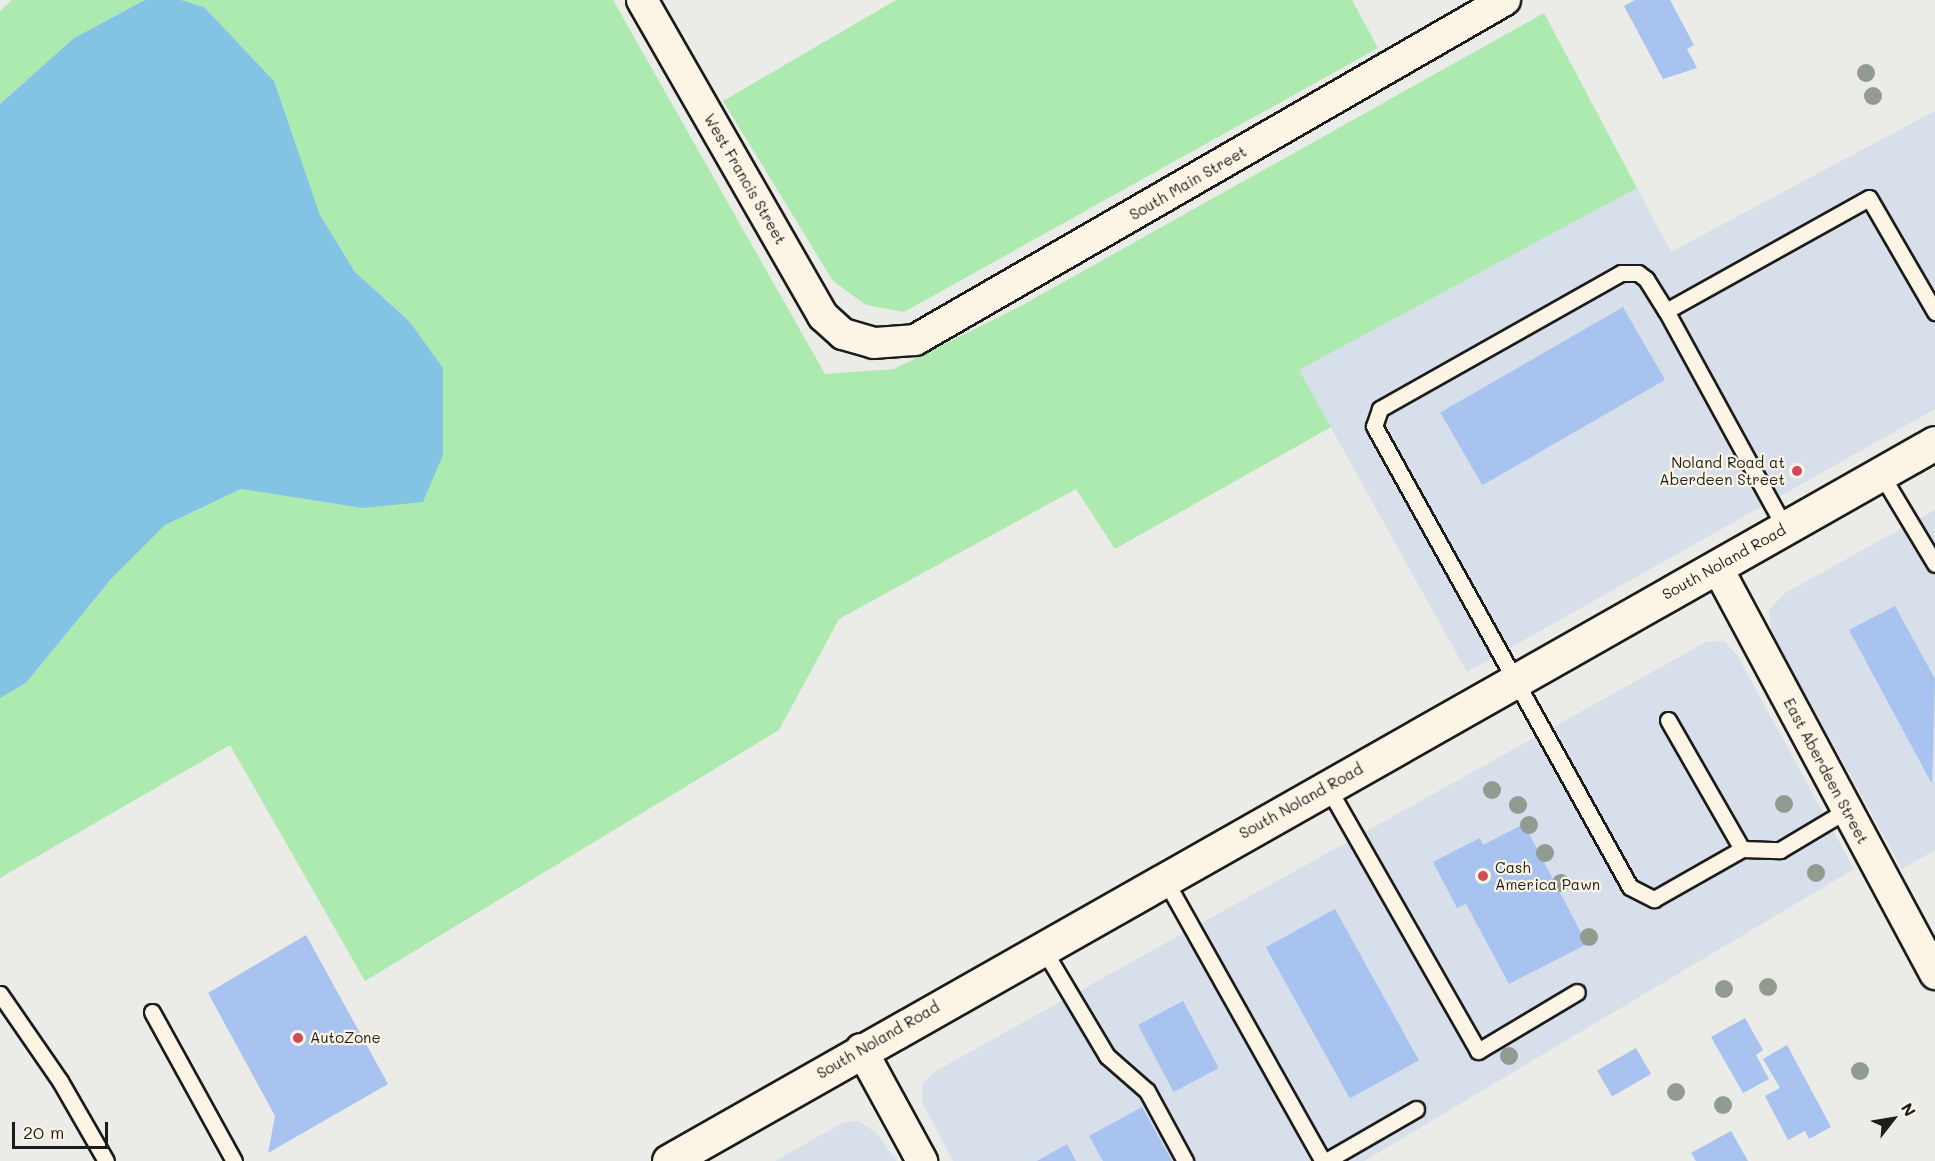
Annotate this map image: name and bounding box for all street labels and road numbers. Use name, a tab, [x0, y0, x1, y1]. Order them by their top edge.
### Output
street label: West Francis Street	[700, 110, 790, 248]
street label: South Main Street	[1126, 142, 1250, 224]
street label: South Noland Road	[1659, 521, 1789, 603]
street label: East Aberdeen Street	[1780, 695, 1872, 847]
street label: South Noland Road	[1236, 760, 1366, 842]
street label: South Noland Road	[814, 998, 942, 1082]

